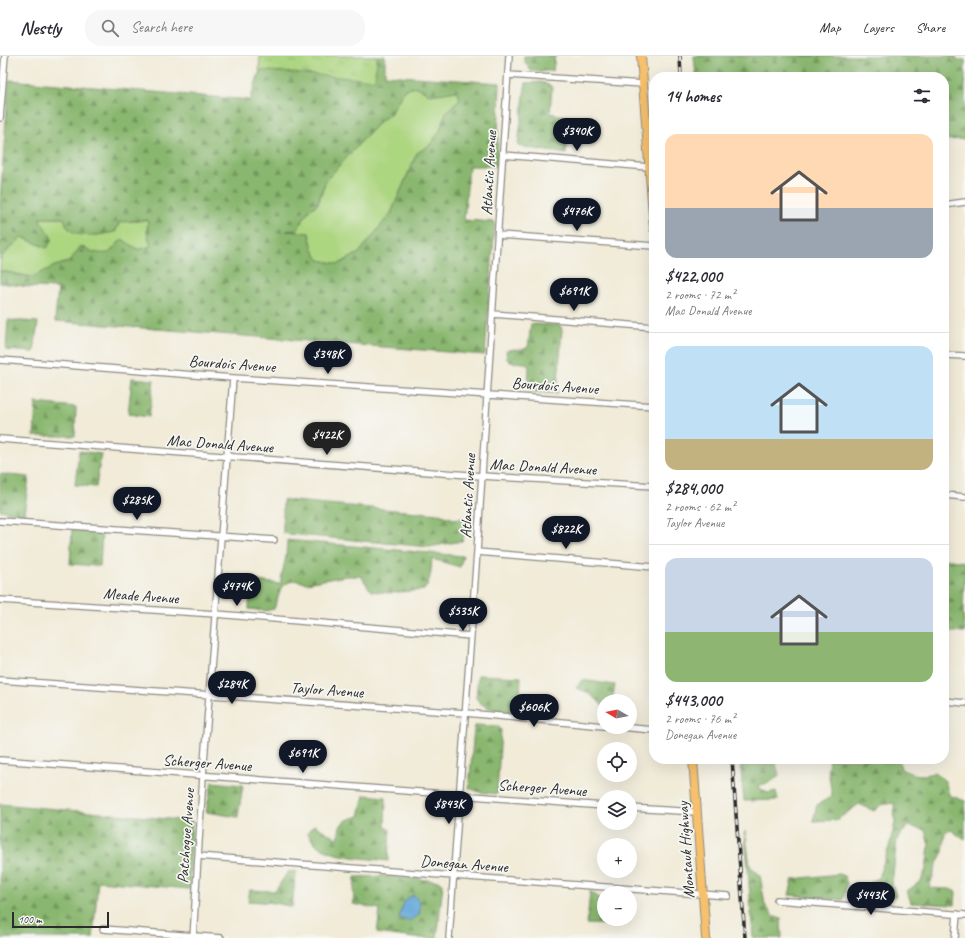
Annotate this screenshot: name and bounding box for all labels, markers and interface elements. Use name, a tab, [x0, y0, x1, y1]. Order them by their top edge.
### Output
search box	[85, 10, 365, 46]
text: Nestly	[20, 16, 61, 40]
icon: search	[99, 17, 121, 39]
text: Search here	[131, 18, 192, 37]
text: Map	[819, 19, 841, 36]
text: Layers	[863, 19, 894, 36]
text: Share	[916, 19, 945, 36]
icon: filters	[911, 85, 933, 107]
text: 14 homes	[665, 86, 721, 107]
pin: $340K	[549, 118, 605, 152]
text: $340K	[562, 123, 592, 139]
street label: Atlantic Avenue	[477, 128, 501, 216]
icon: home	[763, 160, 835, 232]
pin: $476K	[549, 198, 605, 232]
text: $476K	[562, 203, 592, 219]
text: $422,000	[665, 266, 722, 287]
pin: $691K	[546, 278, 602, 312]
text: $691K	[559, 283, 589, 299]
text: 2 rooms · 72 m²	[665, 287, 735, 303]
text: Mac Donald Avenue	[665, 303, 751, 319]
pin: $348K	[300, 341, 356, 375]
text: $348K	[313, 346, 343, 362]
street label: Bourdois Avenue	[188, 351, 278, 377]
icon: home	[763, 372, 835, 444]
street label: Bourdois Avenue	[511, 373, 601, 399]
pin: $422K	[299, 422, 355, 456]
text: $422K	[312, 427, 342, 443]
street label: Mac Donald Avenue	[166, 430, 276, 458]
street label: Atlantic Avenue	[456, 451, 480, 539]
street label: Mac Donald Avenue	[489, 454, 598, 480]
text: $284,000	[665, 478, 722, 499]
pin: $285K	[109, 487, 165, 521]
text: $285K	[122, 492, 152, 508]
text: 2 rooms · 62 m²	[665, 499, 735, 515]
text: Taylor Avenue	[665, 515, 724, 531]
pin: $822K	[538, 516, 594, 550]
text: $822K	[551, 521, 581, 537]
pin: $474K	[209, 573, 265, 607]
text: $474K	[222, 578, 252, 594]
street label: Meade Avenue	[103, 583, 181, 609]
icon: home	[763, 584, 835, 656]
pin: $535K	[435, 598, 491, 632]
text: $535K	[448, 603, 478, 619]
pin: $284K	[204, 671, 260, 705]
text: $284K	[217, 676, 247, 692]
street label: Taylor Avenue	[290, 677, 366, 703]
text: $443,000	[665, 690, 722, 711]
pin: $606K	[506, 694, 562, 728]
north arrow	[597, 694, 637, 734]
map controls	[597, 694, 637, 926]
text: $606K	[519, 699, 549, 715]
text: 2 rooms · 76 m²	[665, 711, 735, 727]
text: Donegan Avenue	[665, 727, 736, 743]
pin: $691K	[275, 740, 331, 774]
button: locate	[597, 742, 637, 782]
text: $691K	[288, 745, 318, 761]
street label: Scherger Avenue	[162, 750, 254, 776]
street label: Scherger Avenue	[497, 775, 589, 801]
street label: Patchogue Avenue	[173, 786, 199, 884]
button: layers	[597, 790, 637, 830]
pin: $843K	[421, 791, 477, 825]
text: $843K	[434, 796, 464, 812]
street label: Montauk Highway	[673, 799, 699, 899]
button: +	[597, 838, 637, 878]
street label: Donegan Avenue	[420, 851, 510, 877]
pin: $443K	[843, 882, 899, 916]
button: −	[597, 886, 637, 926]
text: $443K	[856, 887, 886, 903]
scale bar	[12, 910, 109, 929]
text: 100 m	[18, 912, 42, 926]

